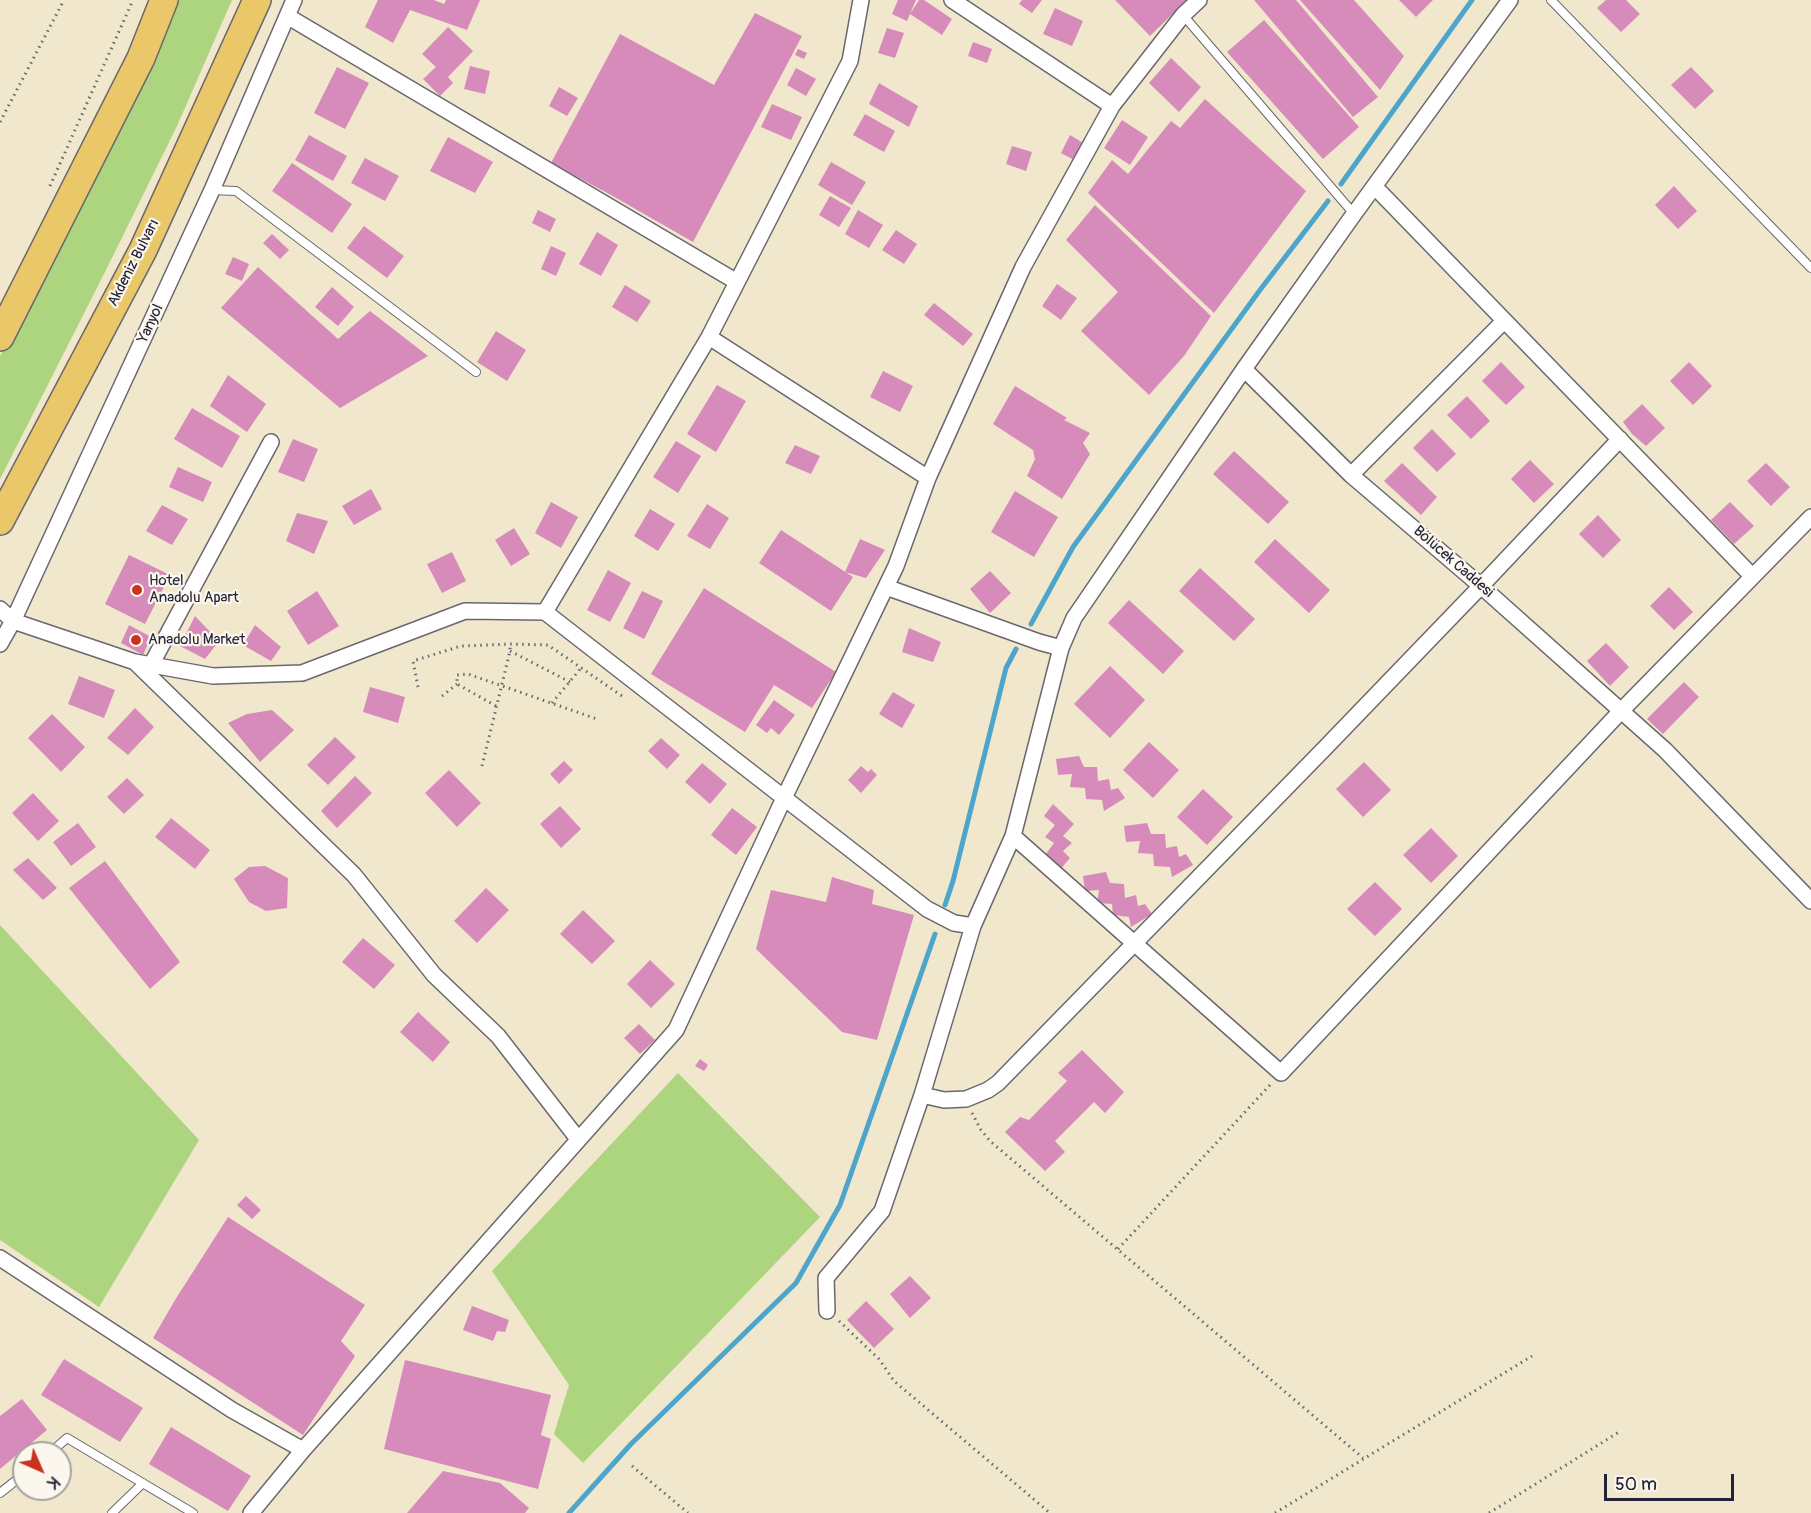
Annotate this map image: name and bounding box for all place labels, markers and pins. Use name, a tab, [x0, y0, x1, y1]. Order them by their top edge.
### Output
place label: Hotel Anadolu Apart	[149, 572, 239, 607]
marker: Hotel Anadolu Apart	[130, 583, 144, 597]
place label: Anadolu Market	[148, 631, 245, 649]
marker: Anadolu Market	[129, 633, 143, 647]

